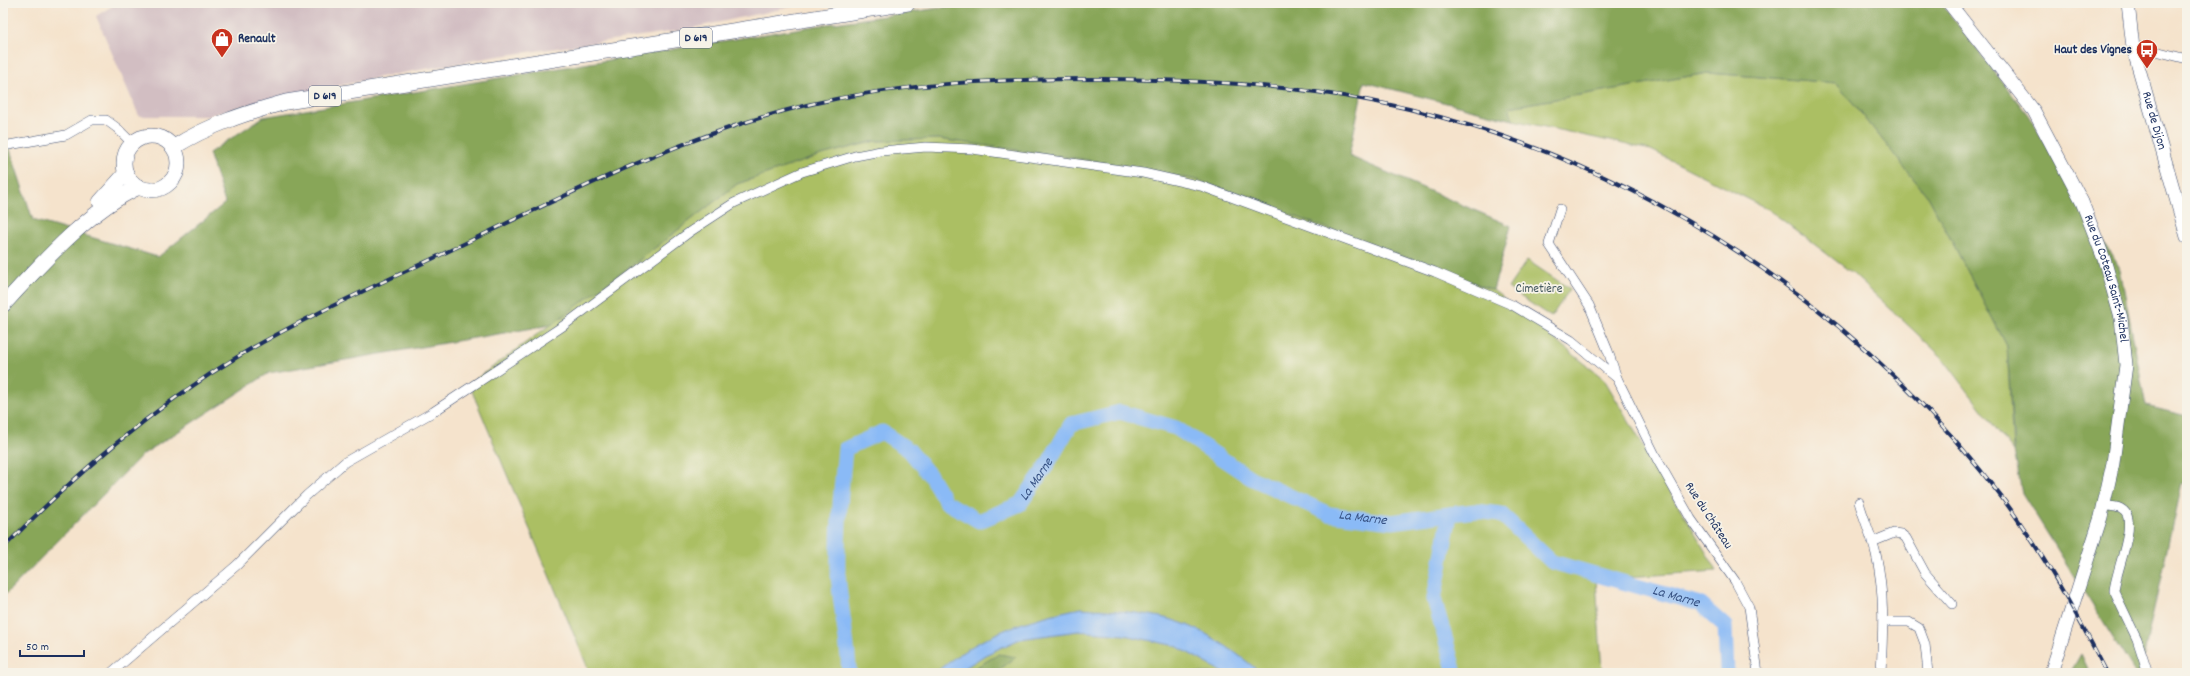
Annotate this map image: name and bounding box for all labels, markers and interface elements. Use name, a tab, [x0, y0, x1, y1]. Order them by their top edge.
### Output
shop icon: Renault	[209, 26, 235, 59]
road number: D 619	[680, 28, 712, 48]
place label: Renault	[238, 30, 276, 49]
bus stop icon: Haut des Vignes	[2134, 37, 2160, 70]
place label: Haut des Vignes	[2054, 41, 2133, 60]
road number: D 619	[309, 86, 341, 106]
street label: Rue de Dijon	[2136, 89, 2171, 152]
street label: Rue du Coteau Saint-Michel	[2078, 212, 2133, 343]
park label: Cimetière	[1516, 280, 1563, 299]
water label: La Marne	[1015, 454, 1059, 505]
street label: Rue du Château	[1679, 479, 1737, 553]
water label: La Marne	[1337, 505, 1388, 531]
water label: La Marne	[1650, 581, 1702, 614]
scale bar	[20, 632, 84, 658]
text: 50 m	[26, 639, 49, 656]

